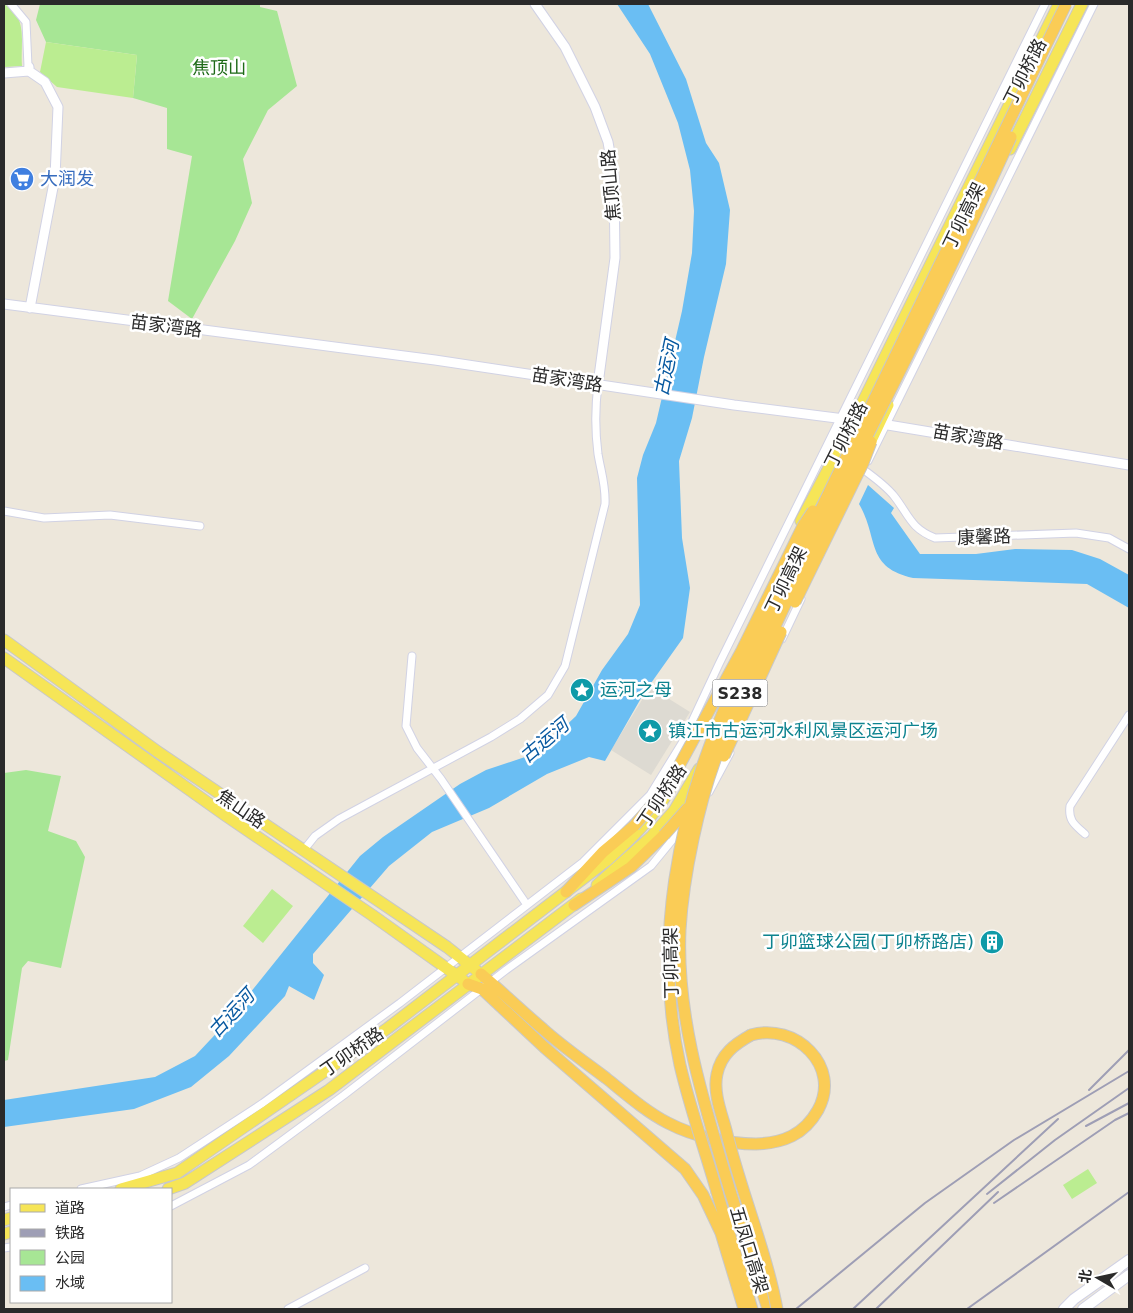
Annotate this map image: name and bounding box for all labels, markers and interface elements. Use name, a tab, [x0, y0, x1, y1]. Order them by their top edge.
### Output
street label: 丁卯桥路	[999, 35, 1050, 109]
park label: 焦顶山	[192, 57, 246, 78]
street label: 焦顶山路	[597, 148, 624, 222]
supermarket icon: 大润发	[9, 166, 35, 192]
place label: 大润发	[40, 168, 94, 189]
street label: 丁卯高架	[938, 179, 989, 253]
street label: 苗家湾路	[129, 311, 203, 340]
water label: 古运河	[649, 334, 684, 398]
street label: 苗家湾路	[530, 364, 604, 396]
street label: 丁卯桥路	[820, 398, 871, 472]
street label: 苗家湾路	[931, 420, 1005, 453]
street label: 康馨路	[957, 525, 1011, 548]
street label: 丁卯高架	[760, 543, 811, 617]
place icon: 运河之母	[569, 677, 595, 703]
place label: 运河之母	[600, 679, 672, 700]
road number: S238	[712, 680, 768, 706]
water label: 古运河	[515, 711, 576, 767]
place icon: 镇江市古运河水利风景区运河广场	[637, 718, 663, 744]
place label: 镇江市古运河水利风景区运河广场	[668, 720, 938, 741]
street label: 丁卯桥路	[633, 760, 690, 831]
street label: 焦山路	[213, 785, 270, 832]
street label: 丁卯高架	[659, 927, 682, 999]
building icon: 丁卯篮球公园(丁卯桥路店)	[979, 929, 1005, 955]
place label: 丁卯篮球公园(丁卯桥路店)	[762, 931, 974, 952]
water label: 古运河	[204, 982, 261, 1041]
street label: 丁卯桥路	[316, 1022, 387, 1081]
legend	[10, 1188, 172, 1303]
text: 道路	[55, 1199, 85, 1217]
street label: 五凤口高架	[726, 1204, 773, 1296]
text: 铁路	[55, 1224, 85, 1242]
text: 公园	[55, 1249, 85, 1267]
north arrow	[1073, 1253, 1123, 1303]
text: 北	[1076, 1268, 1094, 1284]
text: 水域	[55, 1274, 85, 1292]

